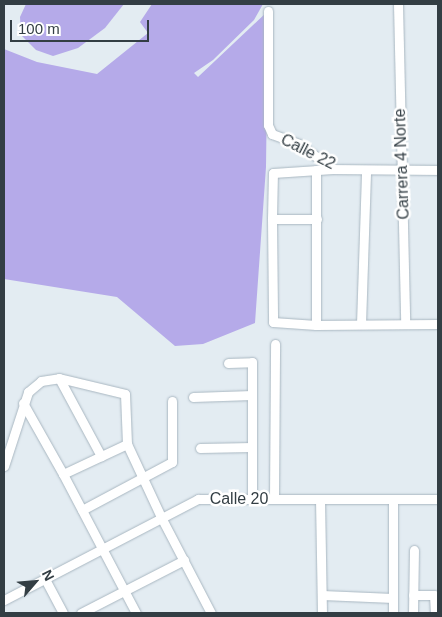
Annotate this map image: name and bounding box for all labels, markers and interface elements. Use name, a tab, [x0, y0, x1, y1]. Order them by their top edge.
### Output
scale bar	[12, 10, 151, 42]
text: 100 m	[18, 20, 60, 37]
street label: Carrera 4 Norte	[390, 108, 414, 220]
street label: Calle 22	[277, 130, 339, 174]
street label: Calle 20	[210, 489, 268, 509]
north arrow	[10, 557, 60, 607]
text: N	[39, 567, 58, 583]

